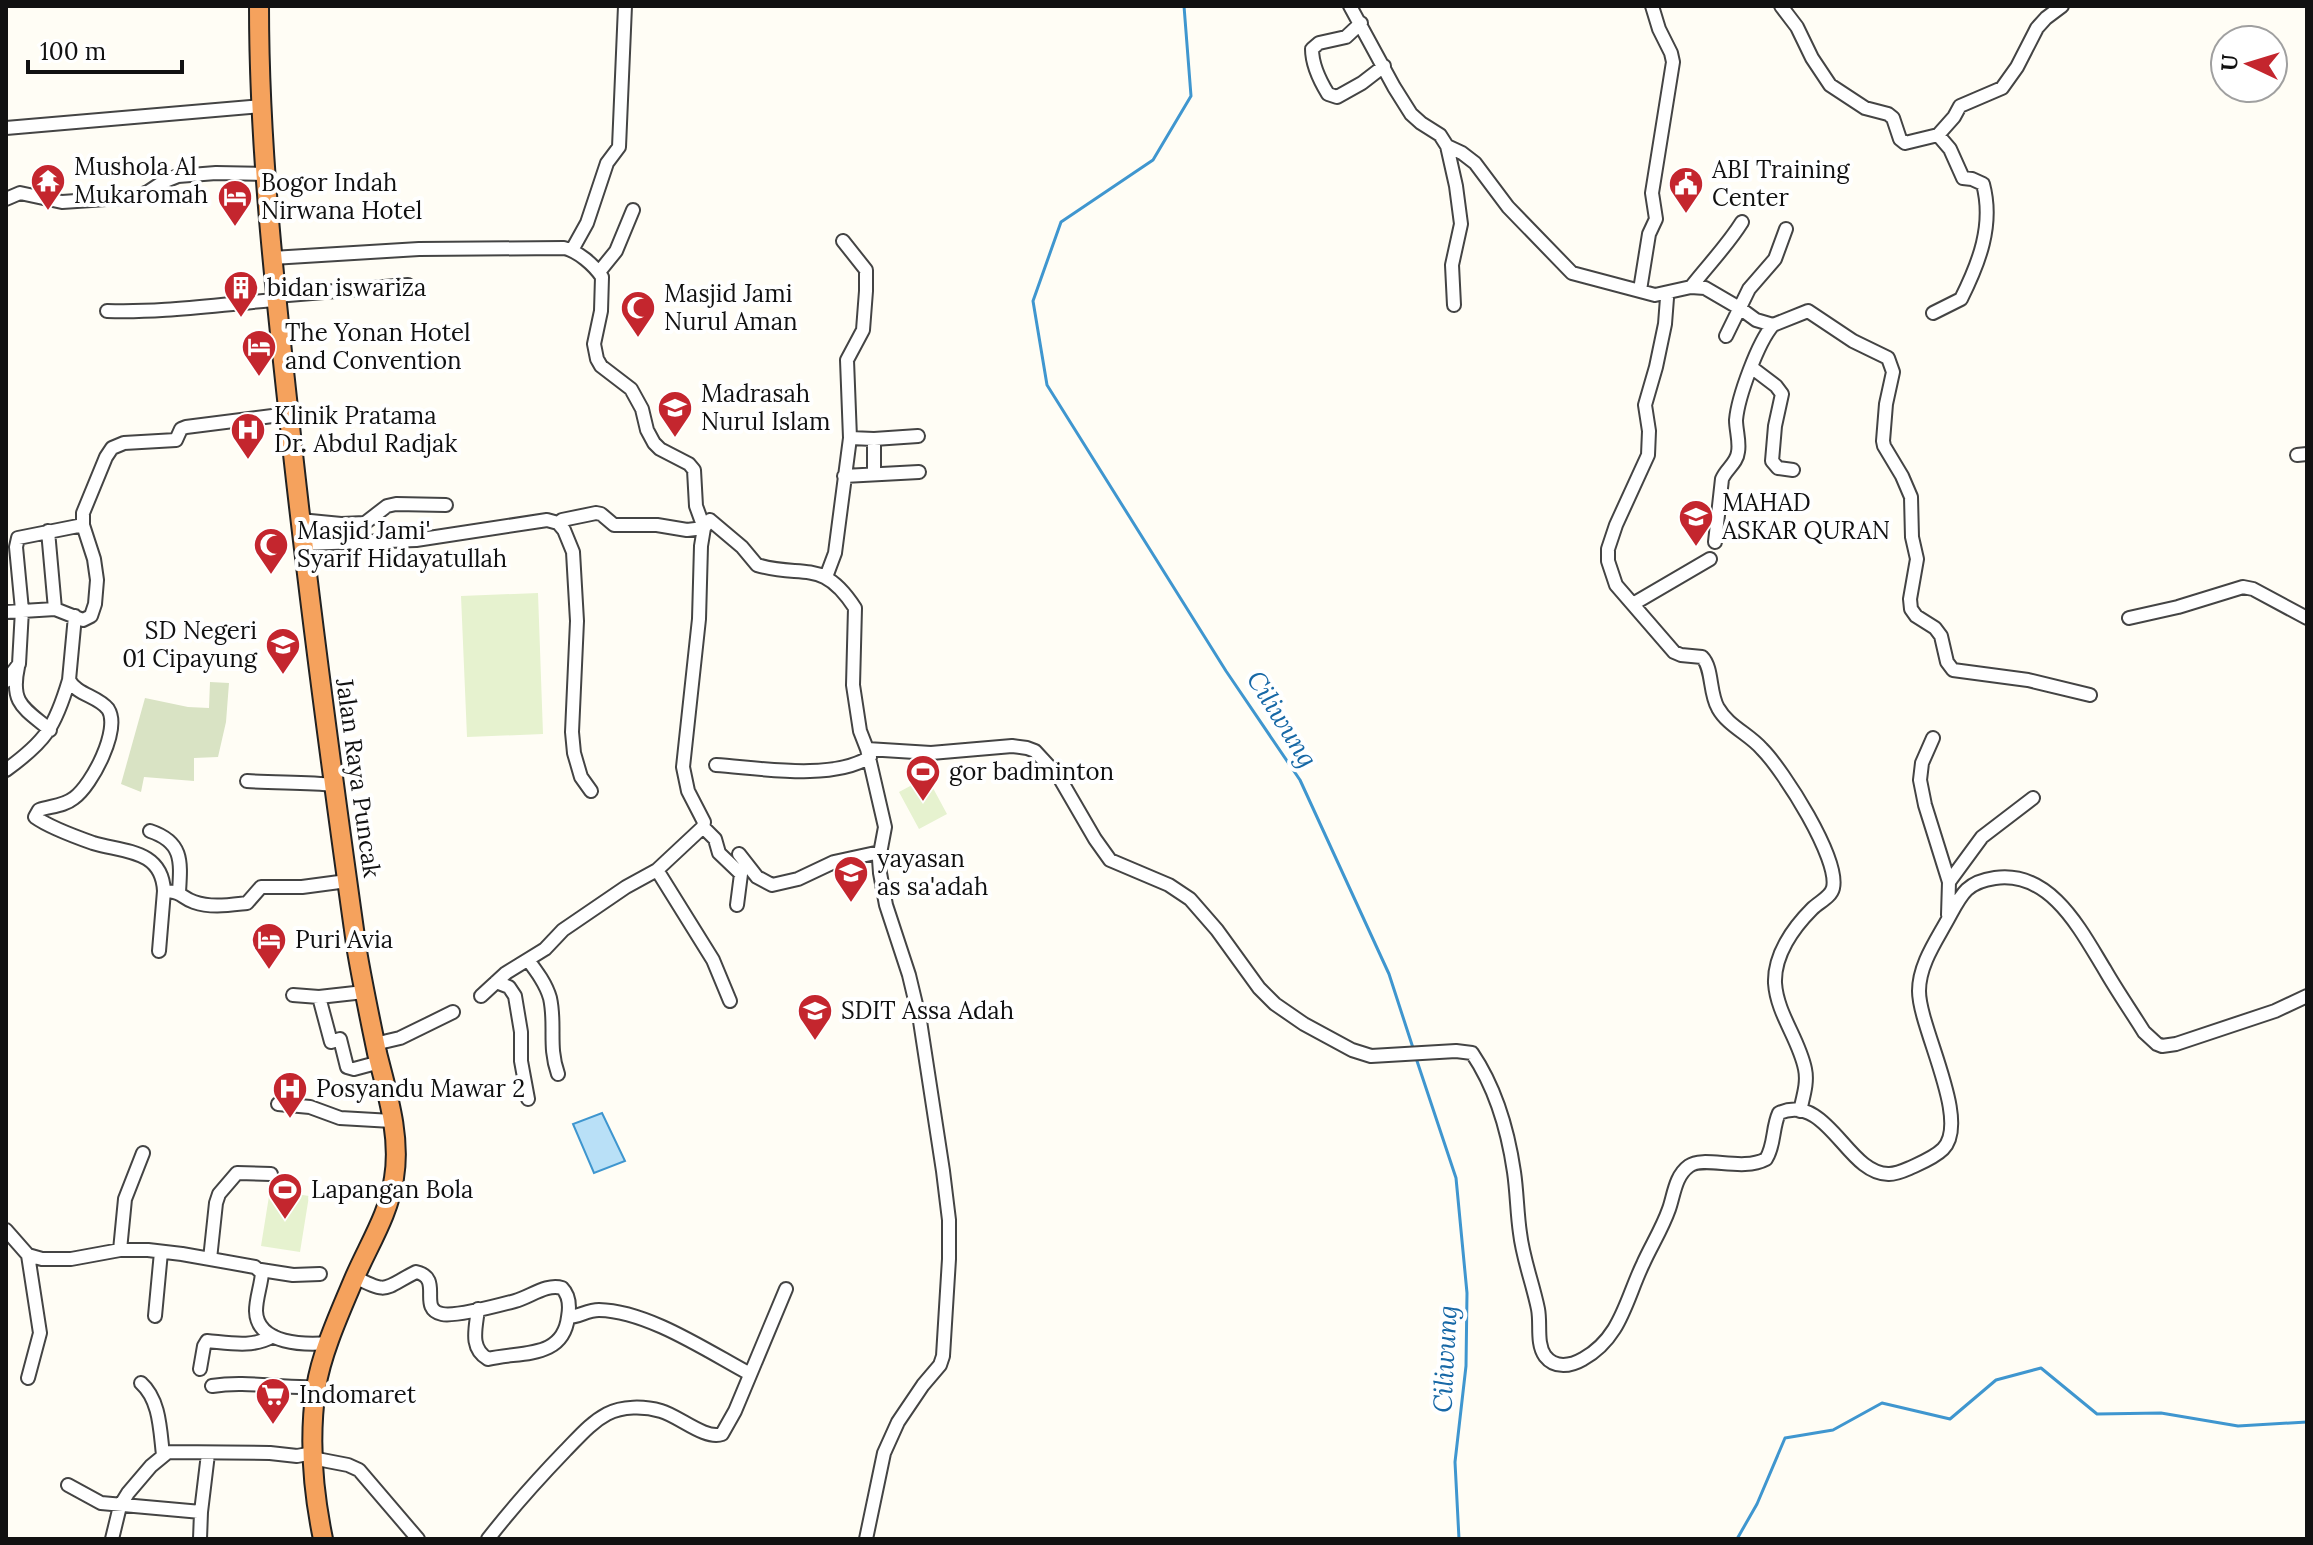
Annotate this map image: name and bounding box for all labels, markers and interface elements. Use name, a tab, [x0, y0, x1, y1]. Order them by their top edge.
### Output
scale bar	[28, 24, 182, 74]
north arrow	[2209, 24, 2289, 104]
text: 100 m	[40, 36, 106, 67]
text: U	[2214, 53, 2244, 72]
place label: Mushola Al Mukaromah	[74, 151, 208, 210]
place label: ABI Training Center	[1711, 154, 1850, 213]
temple icon: Mushola Al Mukaromah	[29, 162, 67, 212]
public building icon: ABI Training Center	[1667, 165, 1705, 215]
place label: Bogor Indah Nirwana Hotel	[261, 167, 422, 226]
hotel icon: Bogor Indah Nirwana Hotel	[216, 178, 254, 228]
building icon: bidan iswariza	[222, 269, 260, 319]
place label: bidan iswariza	[267, 272, 426, 303]
place label: Masjid Jami Nurul Aman	[664, 278, 798, 337]
mosque icon: Masjid Jami Nurul Aman	[619, 289, 657, 339]
place label: The Yonan Hotel and Convention	[285, 317, 471, 376]
hotel icon: The Yonan Hotel and Convention	[240, 328, 278, 378]
place label: Madrasah Nurul Islam	[701, 378, 830, 437]
school or university icon: Madrasah Nurul Islam	[656, 389, 694, 439]
place label: Klinik Pratama Dr. Abdul Radjak	[274, 400, 457, 459]
hospital icon: Klinik Pratama Dr. Abdul Radjak	[229, 411, 267, 461]
place label: MAHAD ASKAR QURAN	[1721, 487, 1890, 546]
school or university icon: MAHAD ASKAR QURAN	[1677, 498, 1715, 548]
place label: Masjid Jami' Syarif Hidayatullah	[297, 515, 507, 574]
mosque icon: Masjid Jami' Syarif Hidayatullah	[252, 526, 290, 576]
place label: SD Negeri 01 Cipayung	[122, 615, 258, 674]
school or university icon: SD Negeri 01 Cipayung	[264, 626, 302, 676]
water label: Ciliwung	[1240, 664, 1325, 773]
street label: Jalan Raya Puncak	[329, 675, 388, 880]
sports icon: gor badminton	[904, 753, 942, 803]
place label: gor badminton	[949, 756, 1114, 787]
place label: yayasan as sa'adah	[877, 843, 988, 902]
school or university icon: yayasan as sa'adah	[832, 854, 870, 904]
hotel icon: Puri Avia	[250, 921, 288, 971]
place label: Puri Avia	[295, 924, 393, 955]
school or university icon: SDIT Assa Adah	[796, 992, 834, 1042]
place label: SDIT Assa Adah	[841, 995, 1014, 1026]
hospital icon: Posyandu Mawar 2	[271, 1070, 309, 1120]
place label: Posyandu Mawar 2	[316, 1073, 525, 1104]
sports icon: Lapangan Bola	[266, 1171, 304, 1221]
place label: Lapangan Bola	[311, 1174, 473, 1205]
water label: Ciliwung	[1425, 1304, 1464, 1414]
supermarket icon: Indomaret	[254, 1376, 292, 1426]
place label: Indomaret	[299, 1379, 417, 1410]

